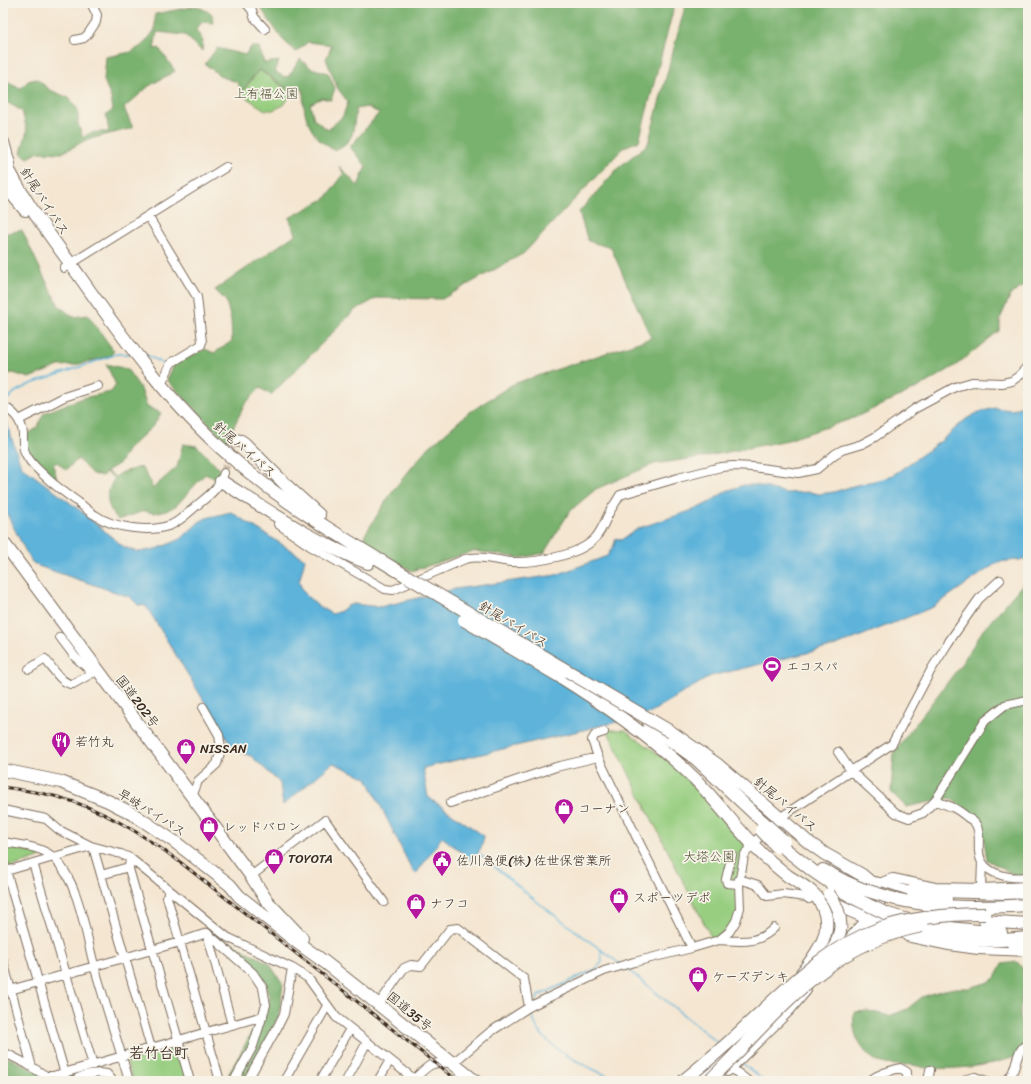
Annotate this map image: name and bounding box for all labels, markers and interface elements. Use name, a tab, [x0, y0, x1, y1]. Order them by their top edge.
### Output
park label: 上有福公園	[233, 82, 299, 105]
street label: 針尾バイパス	[14, 162, 75, 240]
street label: 針尾バイパス	[208, 415, 282, 484]
street label: 針尾バイパス	[474, 595, 553, 654]
sports icon: エコスパ	[761, 655, 783, 683]
place label: エコスパ	[786, 655, 838, 678]
street label: 国道202号	[110, 670, 166, 733]
restaurant icon: 若竹丸	[50, 730, 72, 758]
place label: 若竹丸	[75, 730, 114, 753]
shop icon: NISSAN	[175, 737, 197, 765]
place label: NISSAN	[200, 737, 247, 760]
street label: 針尾バイパス	[749, 771, 823, 838]
street label: 早岐バイパス	[113, 782, 191, 843]
shop icon: コーナン	[553, 797, 575, 825]
place label: コーナン	[578, 797, 630, 820]
shop icon: レッドバロン	[198, 815, 220, 843]
place label: レッドバロン	[223, 815, 301, 838]
park label: 大塔公園	[683, 845, 735, 868]
shop icon: TOYOTA	[263, 847, 285, 875]
place label: TOYOTA	[288, 847, 333, 870]
public building icon: 佐川急便(株) 佐世保営業所	[431, 849, 453, 877]
place label: 佐川急便(株) 佐世保営業所	[456, 849, 612, 872]
shop icon: スポーツデポ	[608, 886, 630, 914]
place label: スポーツデポ	[633, 886, 711, 909]
shop icon: ナフコ	[405, 892, 427, 920]
place label: ナフコ	[430, 892, 469, 915]
shop icon: ケーズデンキ	[687, 965, 709, 993]
place label: ケーズデンキ	[712, 965, 789, 988]
street label: 国道35号	[381, 985, 438, 1037]
district label: 若竹台町	[129, 1040, 189, 1066]

